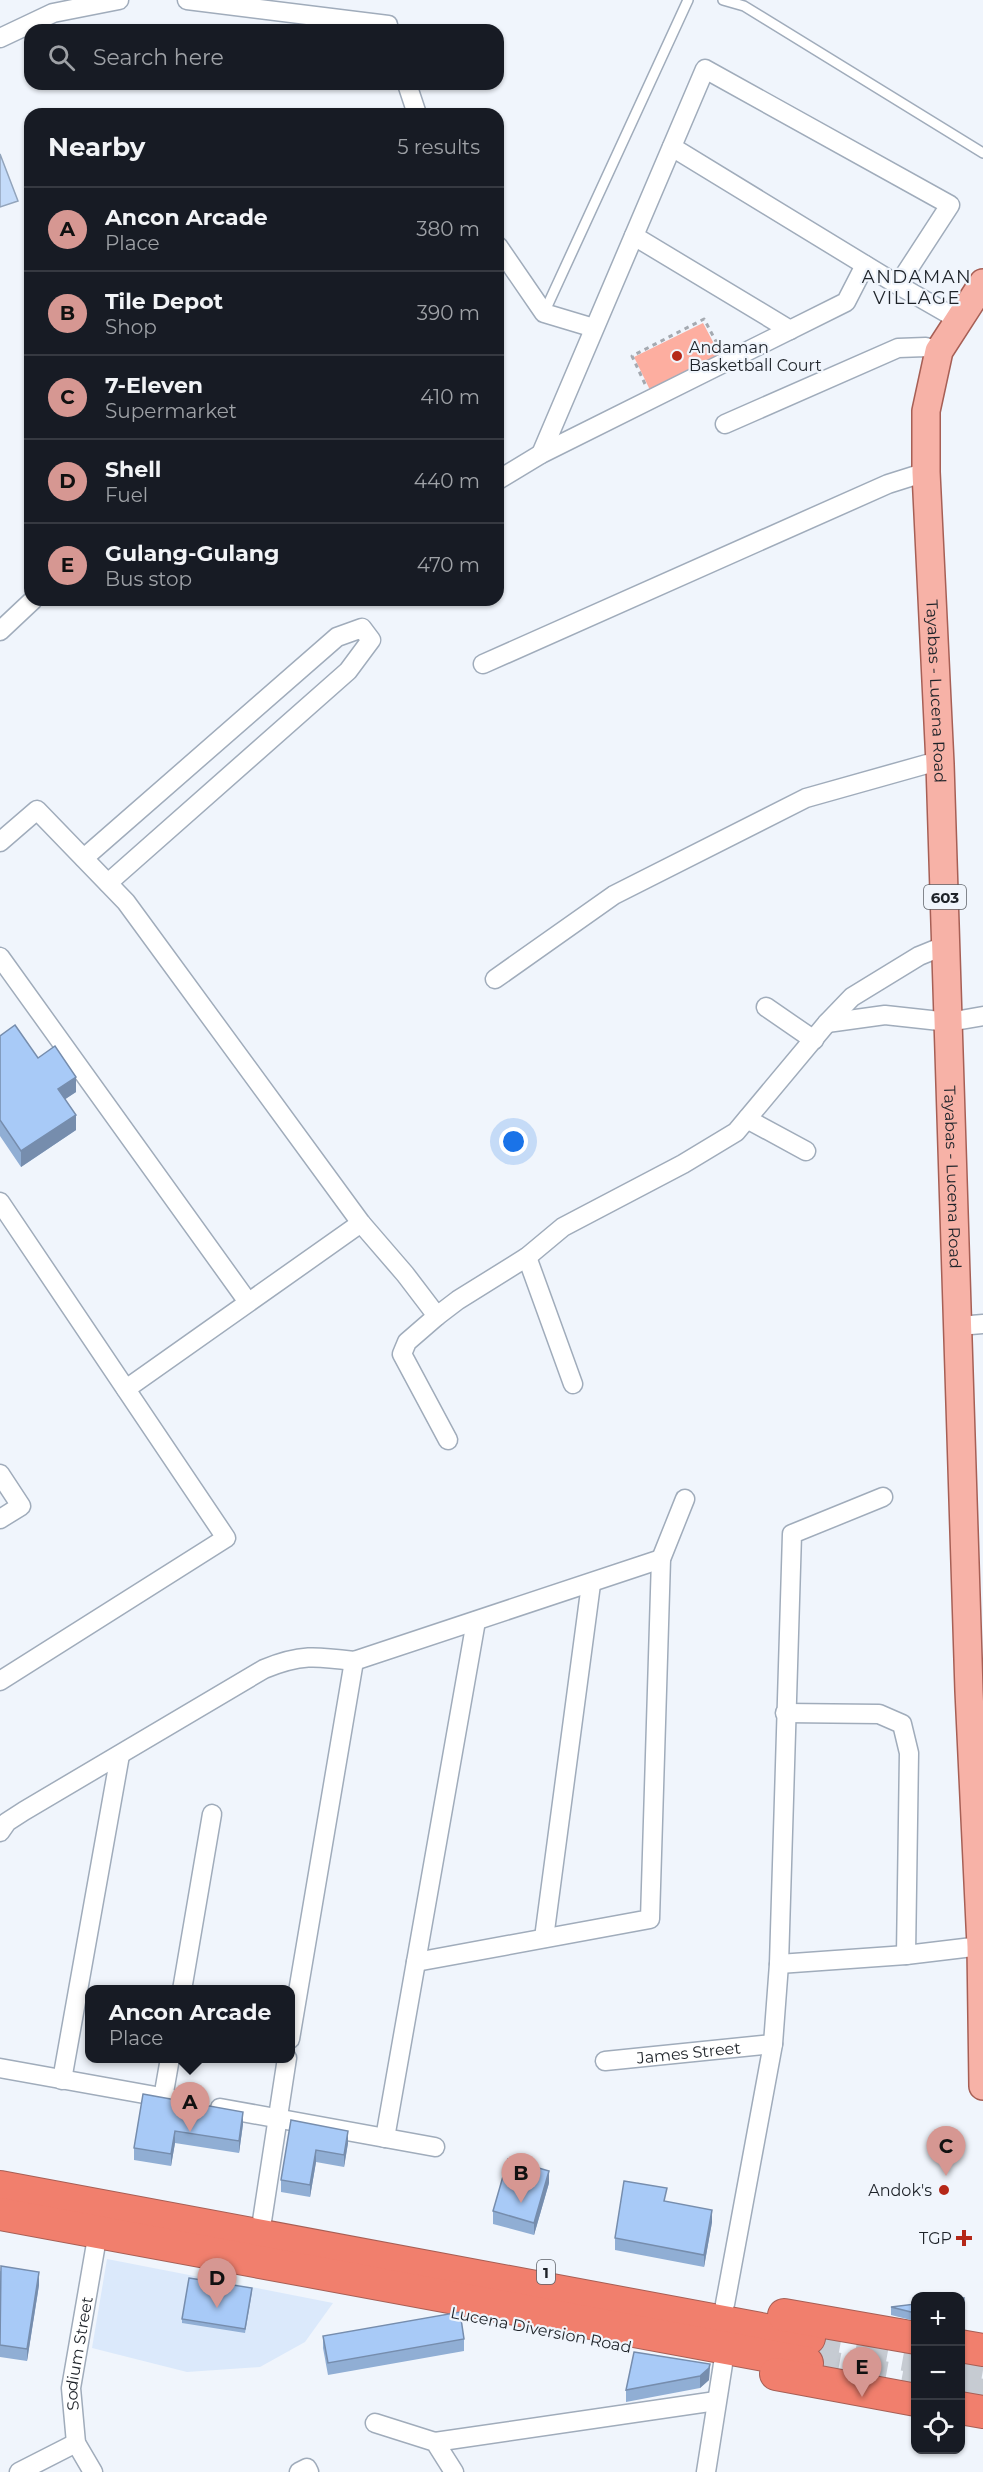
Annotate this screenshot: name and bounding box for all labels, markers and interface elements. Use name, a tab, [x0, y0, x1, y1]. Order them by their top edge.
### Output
search box	[24, 24, 504, 90]
icon: search	[45, 41, 78, 74]
text: Search here	[93, 44, 224, 71]
text: Nearby	[48, 131, 145, 163]
text: 5 results	[397, 135, 480, 159]
text: Ancon Arcade	[105, 204, 268, 231]
text: A	[60, 217, 75, 241]
text: 380 m	[416, 217, 480, 241]
text: Place	[105, 231, 160, 255]
district label: ANDAMAN VILLAGE	[862, 266, 972, 309]
text: Tile Depot	[105, 288, 223, 315]
text: B	[60, 301, 75, 325]
text: 390 m	[417, 301, 480, 325]
text: Shop	[105, 315, 157, 339]
place label: Andaman Basketball Court	[689, 338, 822, 375]
marker: Andaman Basketball Court	[670, 349, 684, 363]
text: 7-Eleven	[105, 372, 203, 399]
text: C	[60, 385, 75, 409]
text: 410 m	[420, 385, 480, 409]
text: Supermarket	[105, 399, 237, 423]
text: Shell	[105, 456, 161, 483]
text: D	[59, 469, 76, 493]
text: 440 m	[414, 469, 480, 493]
text: Fuel	[105, 483, 148, 507]
text: Gulang-Gulang	[105, 540, 280, 567]
text: E	[61, 553, 74, 577]
text: 470 m	[417, 553, 480, 577]
text: Bus stop	[105, 567, 192, 591]
street label: Tayabas - Lucena Road	[923, 599, 950, 783]
road number: 603	[924, 885, 966, 909]
street label: Tayabas - Lucena Road	[941, 1085, 965, 1269]
your location	[499, 1127, 528, 1156]
popup	[85, 1985, 295, 2063]
text: Ancon Arcade	[109, 1999, 271, 2026]
text: Place	[109, 2026, 163, 2050]
street label: James Street	[635, 2038, 742, 2067]
pin: A	[170, 2082, 210, 2132]
pin: C	[926, 2126, 966, 2176]
pin: B	[502, 2154, 540, 2203]
place label: Andok's	[868, 2181, 932, 2200]
marker: Andok's	[937, 2183, 951, 2197]
place label: TGP	[919, 2229, 952, 2248]
marker: TGP	[957, 2231, 971, 2245]
pin: D	[198, 2258, 236, 2308]
road number: 1	[537, 2260, 555, 2284]
map controls	[911, 2292, 965, 2454]
button: +	[911, 2292, 965, 2346]
street label: Sodium Street	[61, 2294, 96, 2411]
street label: Lucena Diversion Road	[449, 2303, 633, 2357]
button: −	[911, 2346, 965, 2400]
pin: E	[842, 2348, 882, 2397]
button: locate	[911, 2400, 965, 2454]

